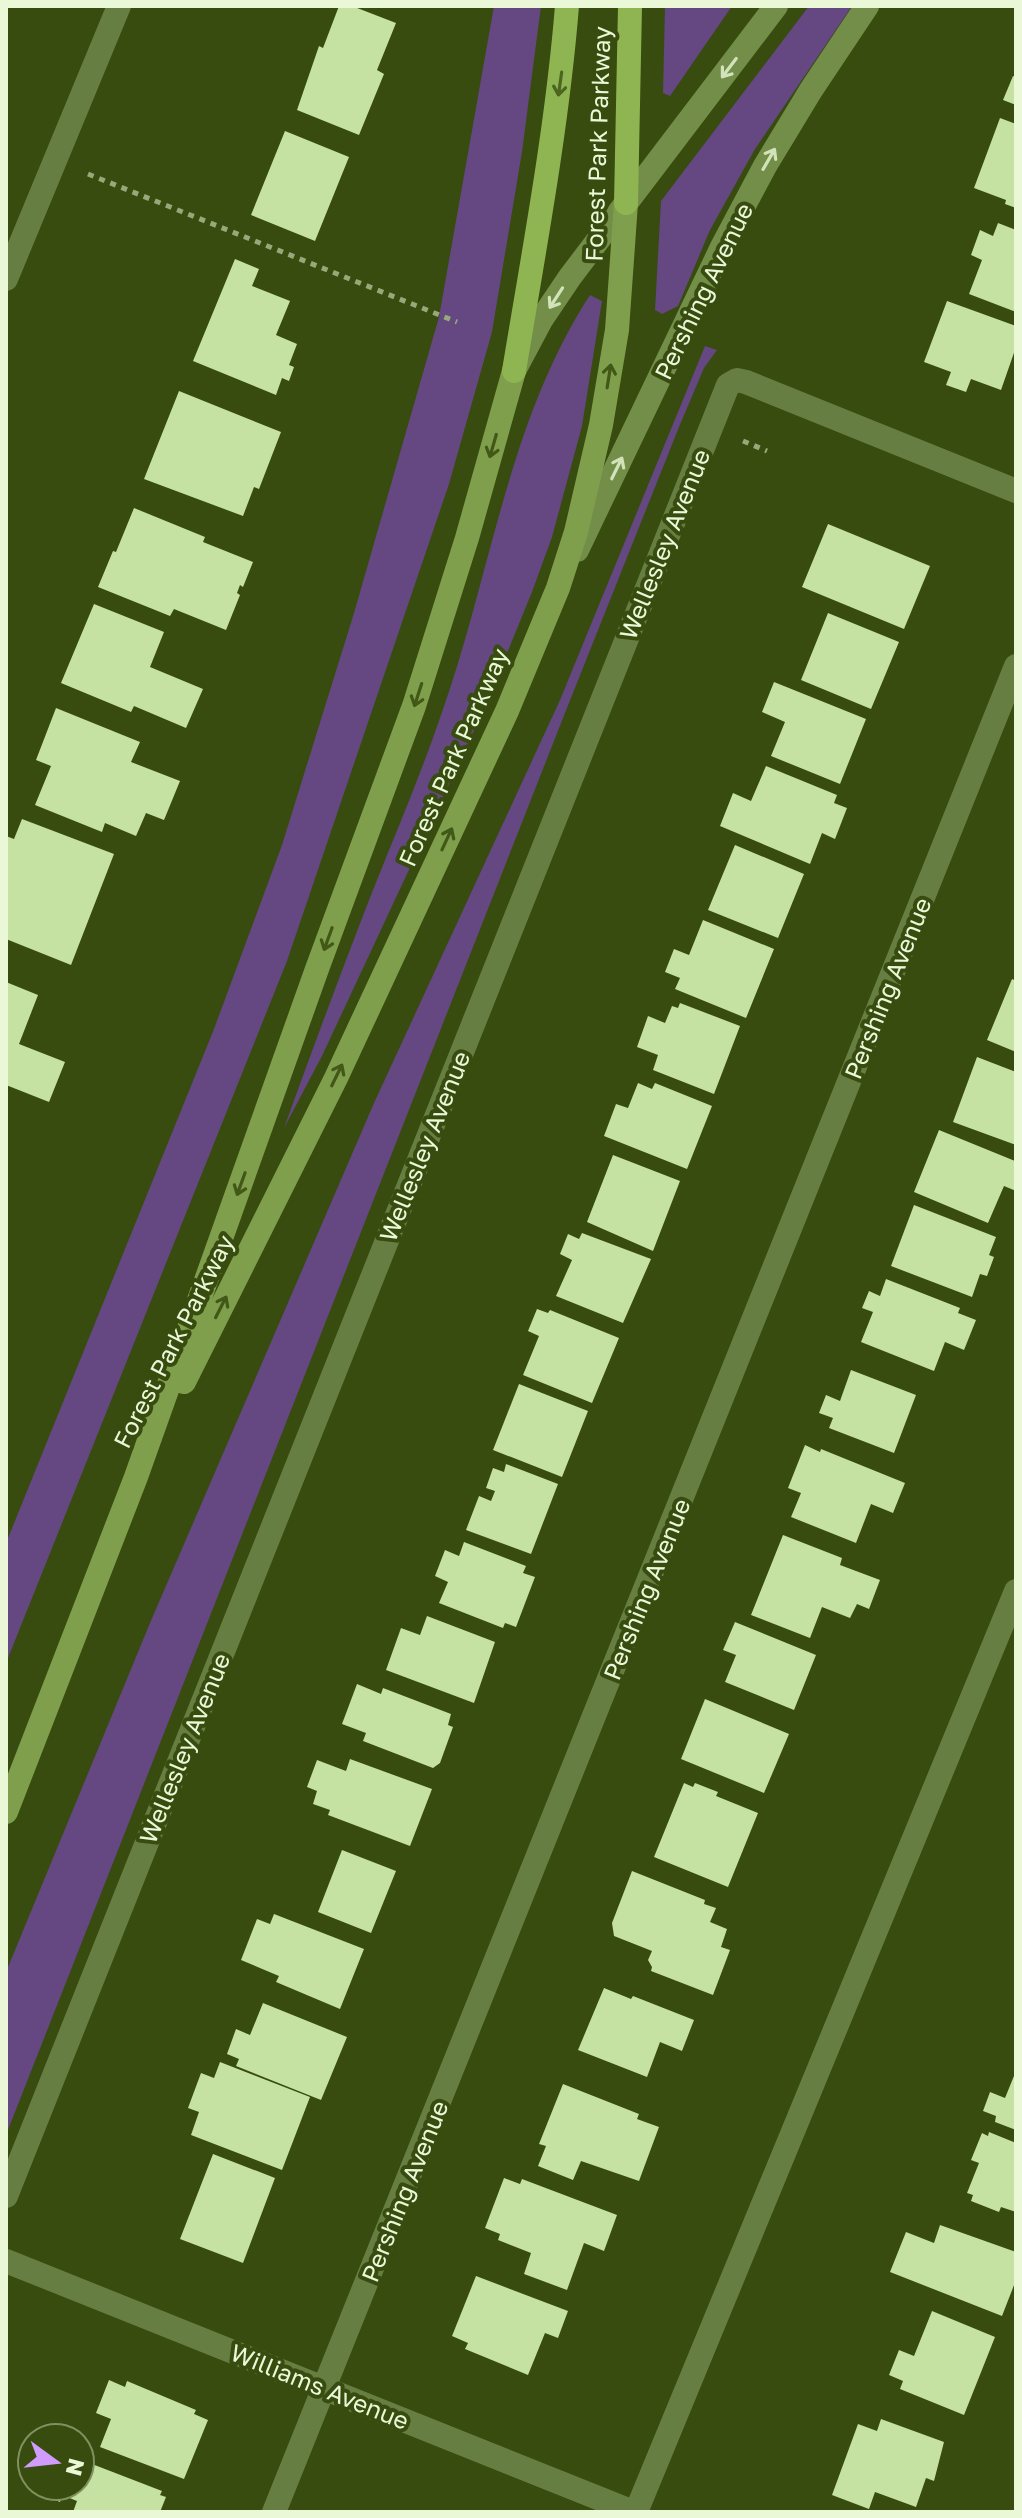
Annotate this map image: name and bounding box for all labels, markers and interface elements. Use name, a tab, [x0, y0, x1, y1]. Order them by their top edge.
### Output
street label: Forest Park Parkway	[578, 26, 616, 262]
one-way arrow	[721, 57, 737, 79]
one-way arrow	[552, 70, 567, 97]
one-way arrow	[761, 148, 777, 171]
street label: Pershing Avenue	[648, 198, 758, 384]
one-way arrow	[547, 287, 564, 309]
one-way arrow	[602, 364, 617, 389]
one-way arrow	[485, 432, 500, 458]
street label: Wellesley Avenue	[613, 445, 715, 643]
one-way arrow	[610, 456, 625, 480]
street label: Forest Park Parkway	[392, 644, 514, 870]
one-way arrow	[409, 682, 424, 707]
one-way arrow	[440, 827, 455, 851]
street label: Pershing Avenue	[837, 893, 937, 1083]
one-way arrow	[320, 926, 335, 951]
street label: Wellesley Avenue	[373, 1047, 475, 1245]
one-way arrow	[330, 1063, 345, 1087]
one-way arrow	[233, 1171, 247, 1195]
street label: Forest Park Parkway	[107, 1230, 239, 1452]
one-way arrow	[214, 1296, 230, 1320]
street label: Pershing Avenue	[596, 1494, 696, 1684]
street label: Wellesley Avenue	[133, 1649, 235, 1847]
street label: Pershing Avenue	[354, 2096, 454, 2286]
street label: Williams Avenue	[227, 2337, 413, 2435]
north arrow	[16, 2422, 96, 2502]
text: N	[61, 2456, 91, 2479]

